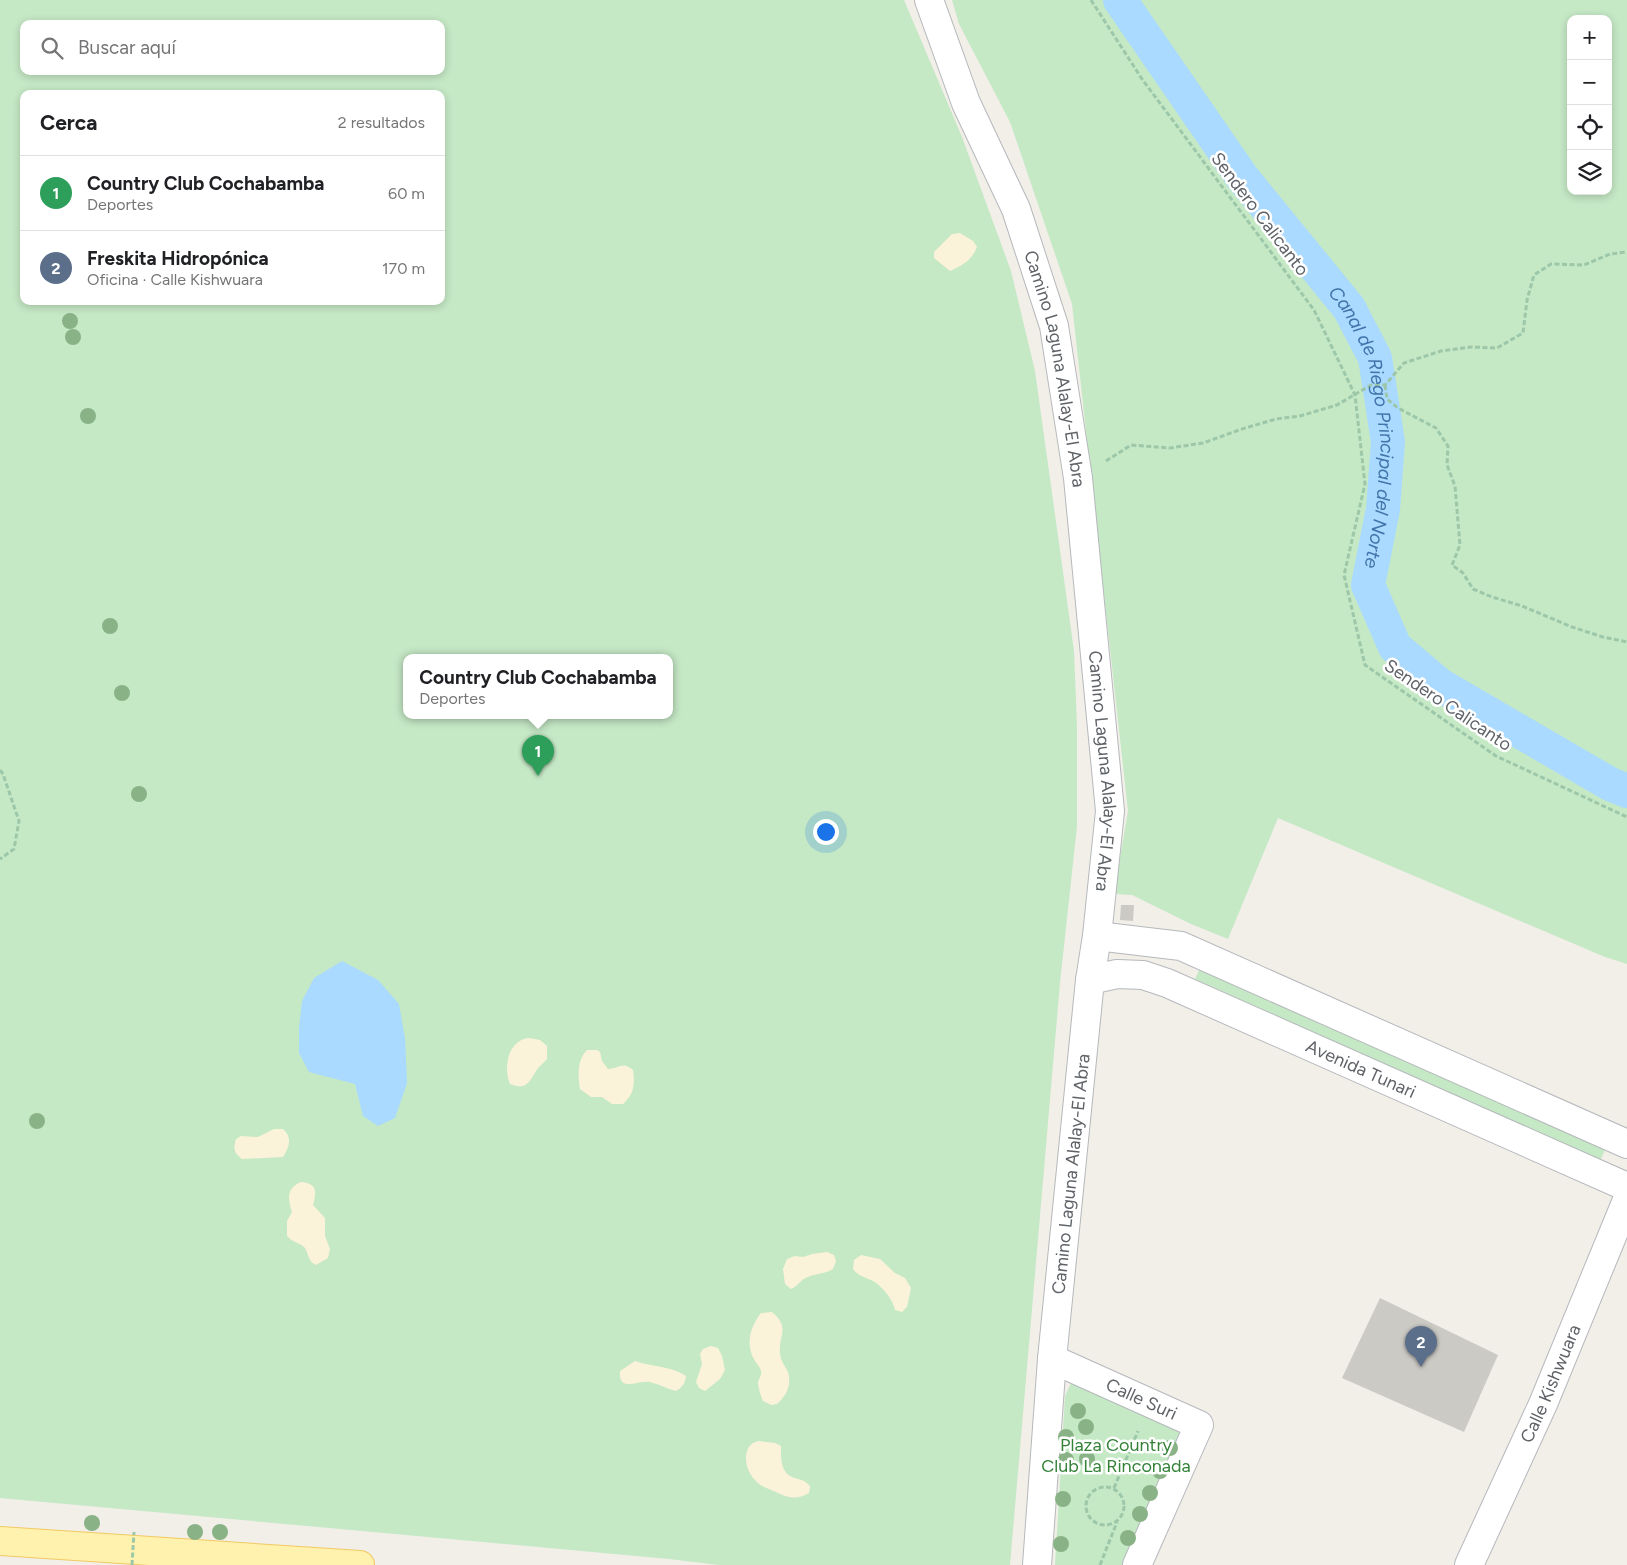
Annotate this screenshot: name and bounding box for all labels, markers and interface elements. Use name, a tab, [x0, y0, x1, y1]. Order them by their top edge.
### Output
map controls	[1567, 15, 1612, 195]
button: +	[1567, 15, 1612, 60]
search box	[20, 20, 445, 75]
icon: search	[38, 34, 66, 62]
text: Buscar aquí	[78, 36, 176, 59]
button: −	[1567, 60, 1612, 105]
button: locate	[1567, 105, 1612, 150]
text: Cerca	[40, 110, 97, 135]
text: 2 resultados	[338, 113, 425, 132]
street label: Sendero Calicanto	[1206, 148, 1314, 280]
button: layers	[1567, 150, 1612, 195]
text: Country Club Cochabamba	[87, 172, 324, 195]
text: 1	[53, 184, 59, 203]
text: 60 m	[388, 184, 425, 203]
text: Deportes	[87, 195, 153, 214]
text: Freskita Hidropónica	[87, 247, 269, 270]
street label: Camino Laguna Alalay-El Abra	[1019, 248, 1090, 488]
text: 2	[51, 259, 61, 278]
text: 170 m	[382, 259, 425, 278]
text: Oficina · Calle Kishwuara	[87, 270, 263, 289]
water label: Canal de Riego Principal del Norte	[1324, 281, 1400, 571]
street label: Camino Laguna Alalay-El Abra	[1084, 650, 1121, 893]
popup	[403, 654, 673, 719]
street label: Sendero Calicanto	[1380, 654, 1516, 756]
text: Country Club Cochabamba	[419, 666, 657, 689]
text: Deportes	[419, 689, 485, 708]
pin: 1	[522, 735, 554, 776]
your location	[813, 819, 839, 845]
street label: Avenida Tunari	[1302, 1035, 1419, 1103]
street label: Camino Laguna Alalay-El Abra	[1047, 1053, 1095, 1295]
street label: Calle Kishwuara	[1516, 1321, 1586, 1446]
pin: 2	[1405, 1326, 1437, 1367]
street label: Calle Suri	[1102, 1374, 1180, 1425]
park label: Plaza Country Club La Rinconada	[1041, 1434, 1191, 1477]

